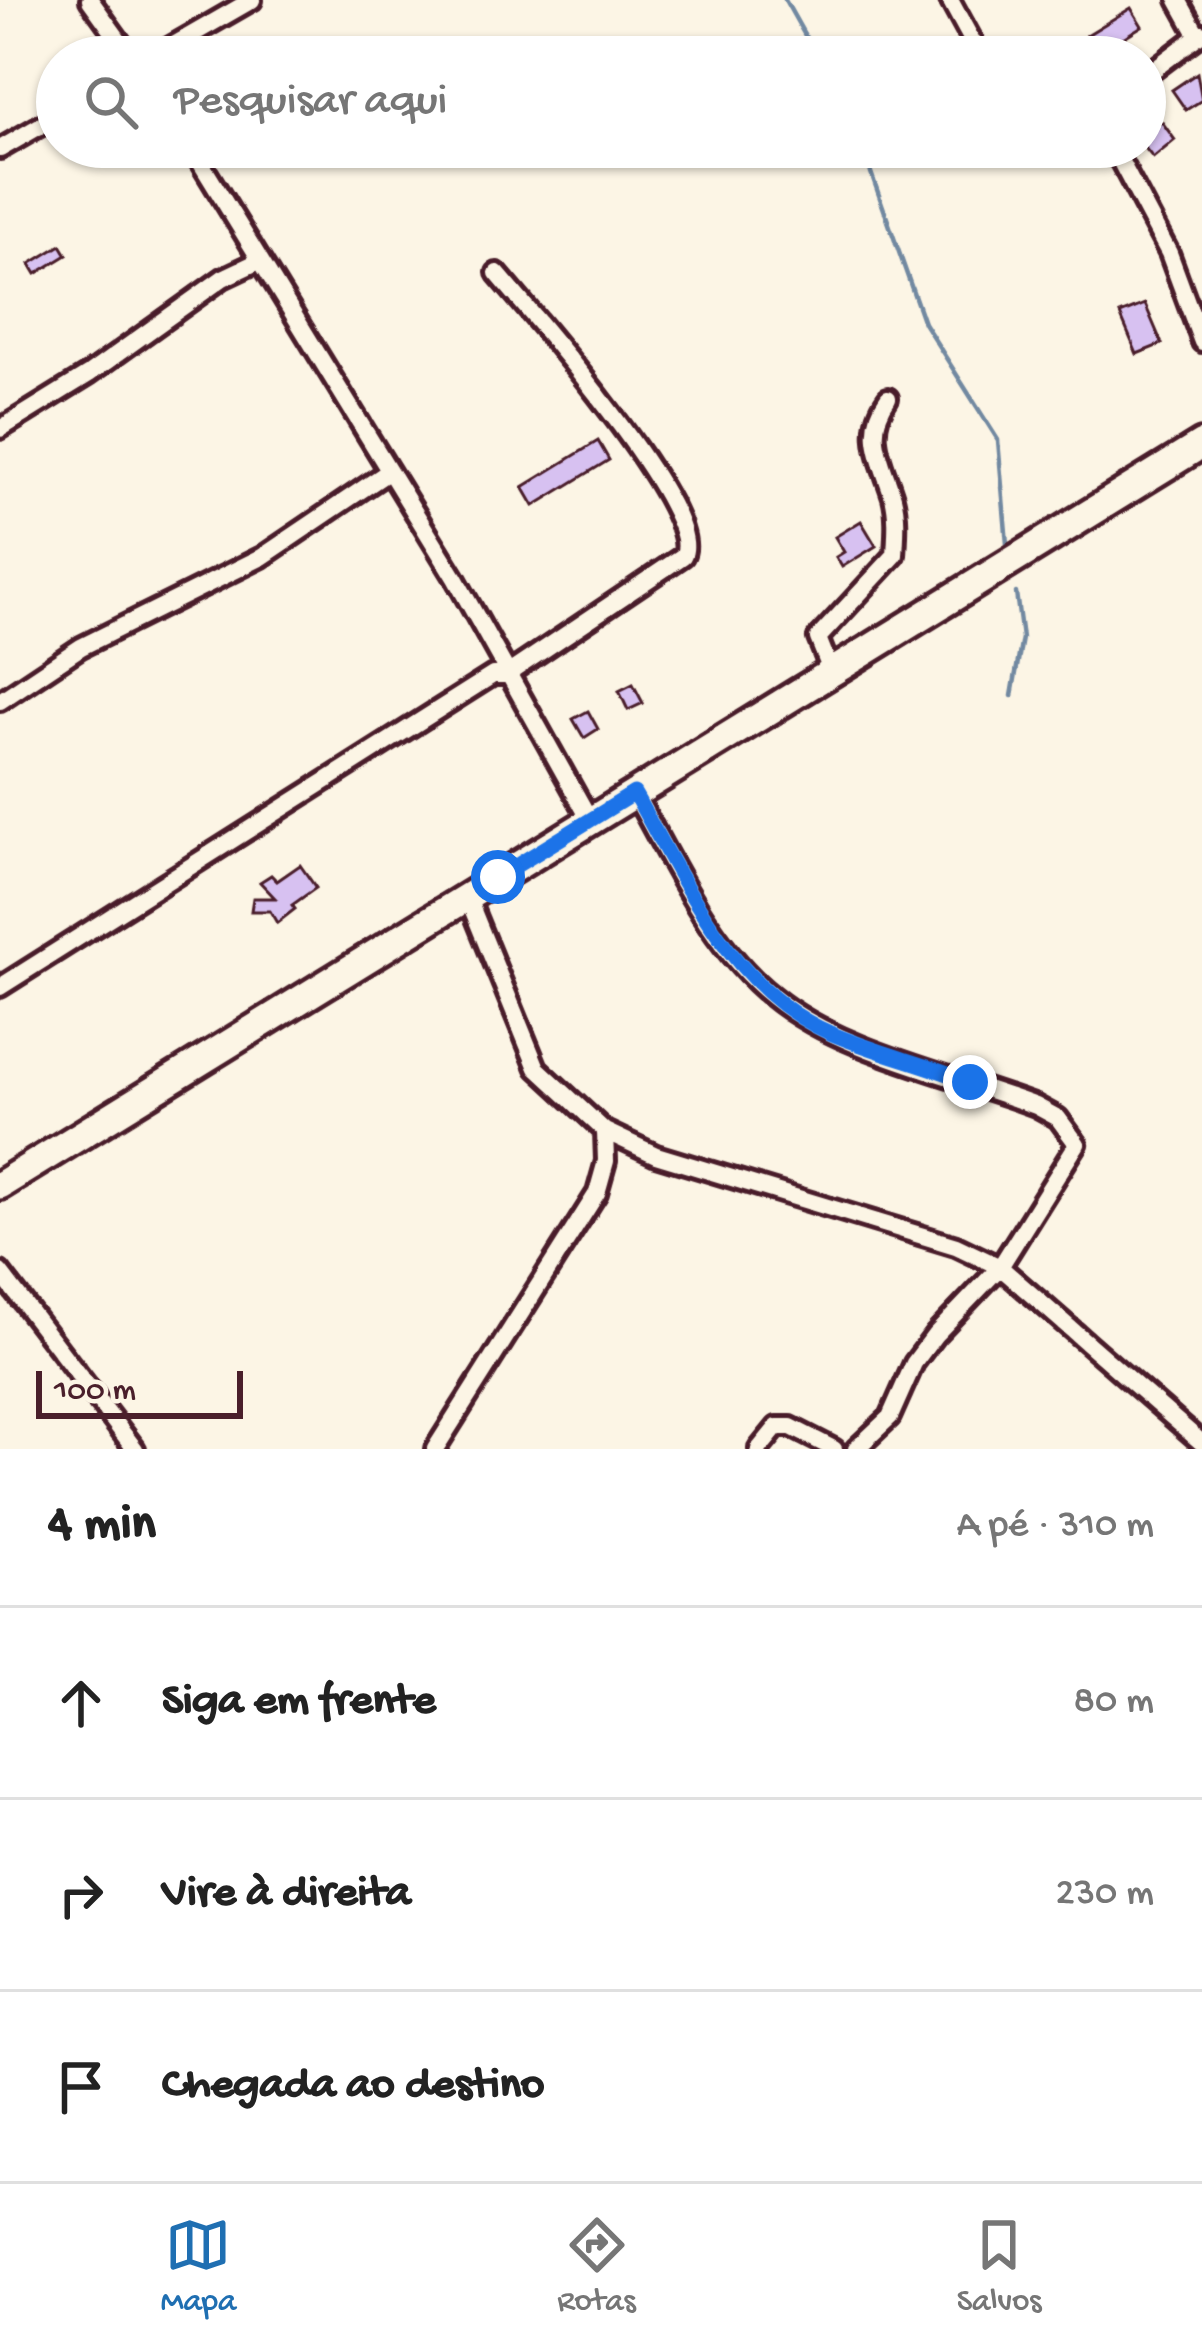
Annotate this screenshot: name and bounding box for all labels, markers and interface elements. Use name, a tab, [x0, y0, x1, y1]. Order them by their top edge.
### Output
search box	[36, 36, 1166, 168]
icon: search	[78, 69, 144, 135]
text: Pesquisar aqui	[174, 76, 447, 129]
route start	[471, 850, 525, 904]
route end	[943, 1055, 997, 1109]
scale bar	[36, 1365, 243, 1418]
text: 100 m	[54, 1373, 136, 1411]
text: 4 min	[48, 1497, 156, 1557]
text: A pé · 310 m	[957, 1504, 1154, 1550]
icon: ahead	[48, 1670, 114, 1736]
text: Siga em frente	[162, 1676, 436, 1729]
text: 80 m	[1074, 1680, 1154, 1726]
icon: right	[48, 1862, 114, 1928]
text: Vire à direita	[162, 1868, 411, 1921]
text: 230 m	[1056, 1872, 1154, 1918]
icon: arrive	[48, 2054, 114, 2120]
text: Chegada ao destino	[162, 2060, 544, 2113]
tab: Mapa	[161, 2212, 236, 2322]
tab: Rotas	[557, 2212, 636, 2322]
tab: Salvos	[957, 2212, 1041, 2322]

